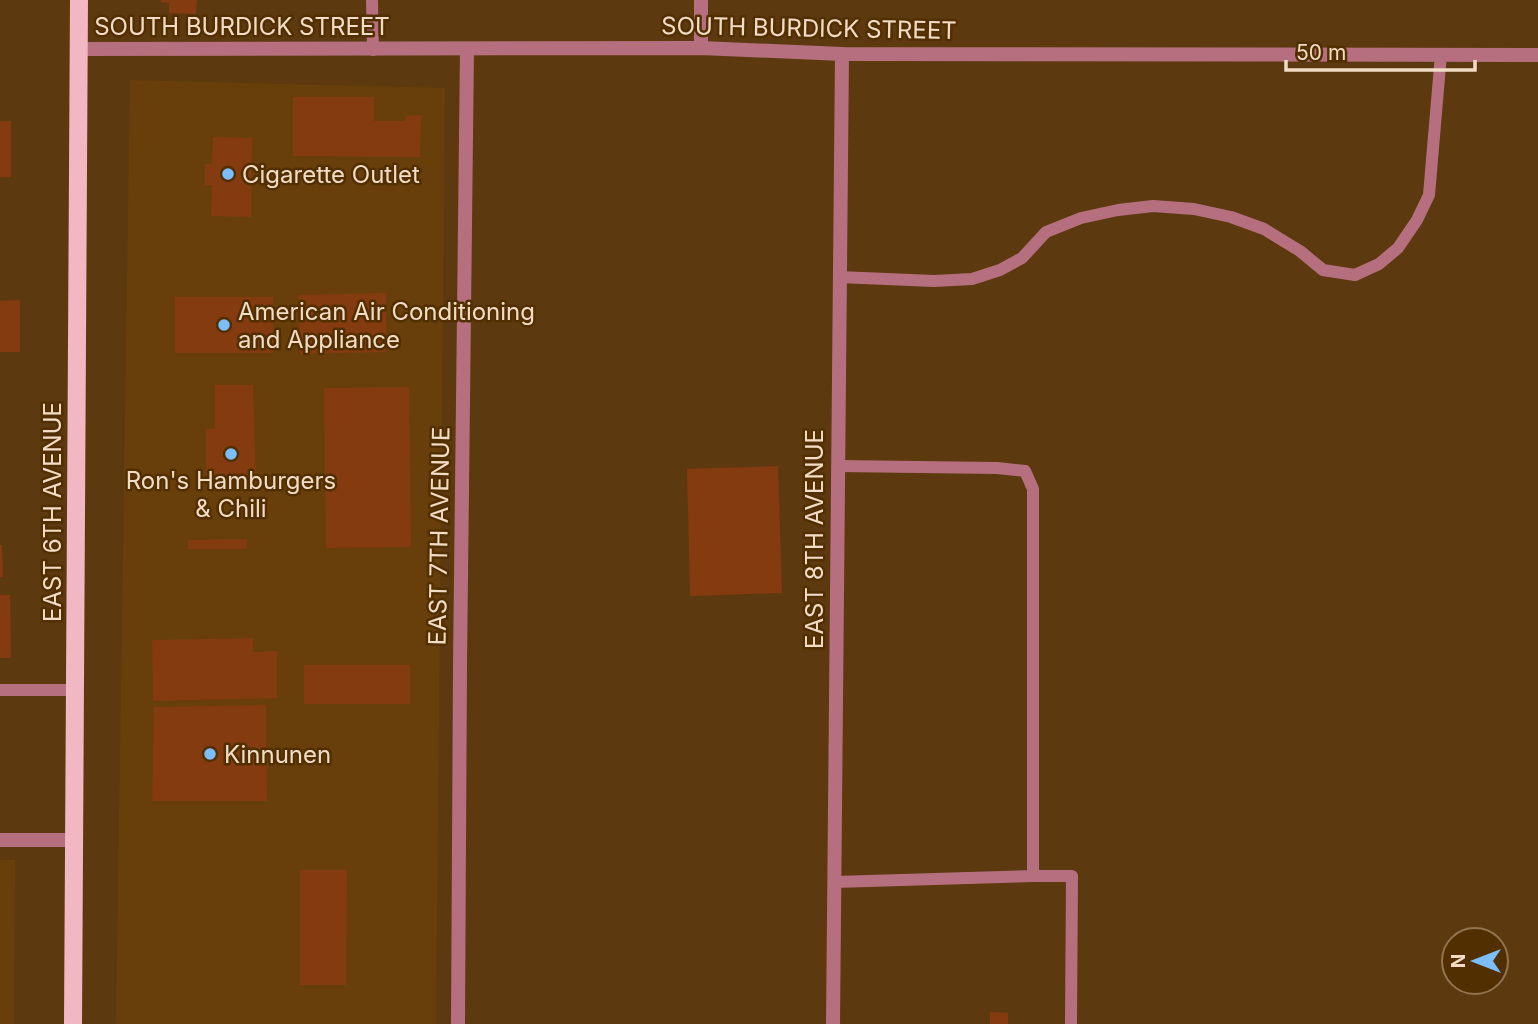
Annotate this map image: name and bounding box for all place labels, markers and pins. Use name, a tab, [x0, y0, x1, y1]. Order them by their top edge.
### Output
place label: Cigarette Outlet	[242, 160, 420, 189]
marker: Cigarette Outlet	[220, 166, 236, 182]
place label: American Air Conditioning and Appliance	[238, 297, 535, 354]
marker: American Air Conditioning and Appliance	[216, 317, 232, 333]
marker: Ron's Hamburgers & Chili	[223, 446, 239, 462]
place label: Ron's Hamburgers & Chili	[126, 466, 336, 523]
place label: Kinnunen	[224, 740, 331, 769]
marker: Kinnunen	[202, 746, 218, 762]

